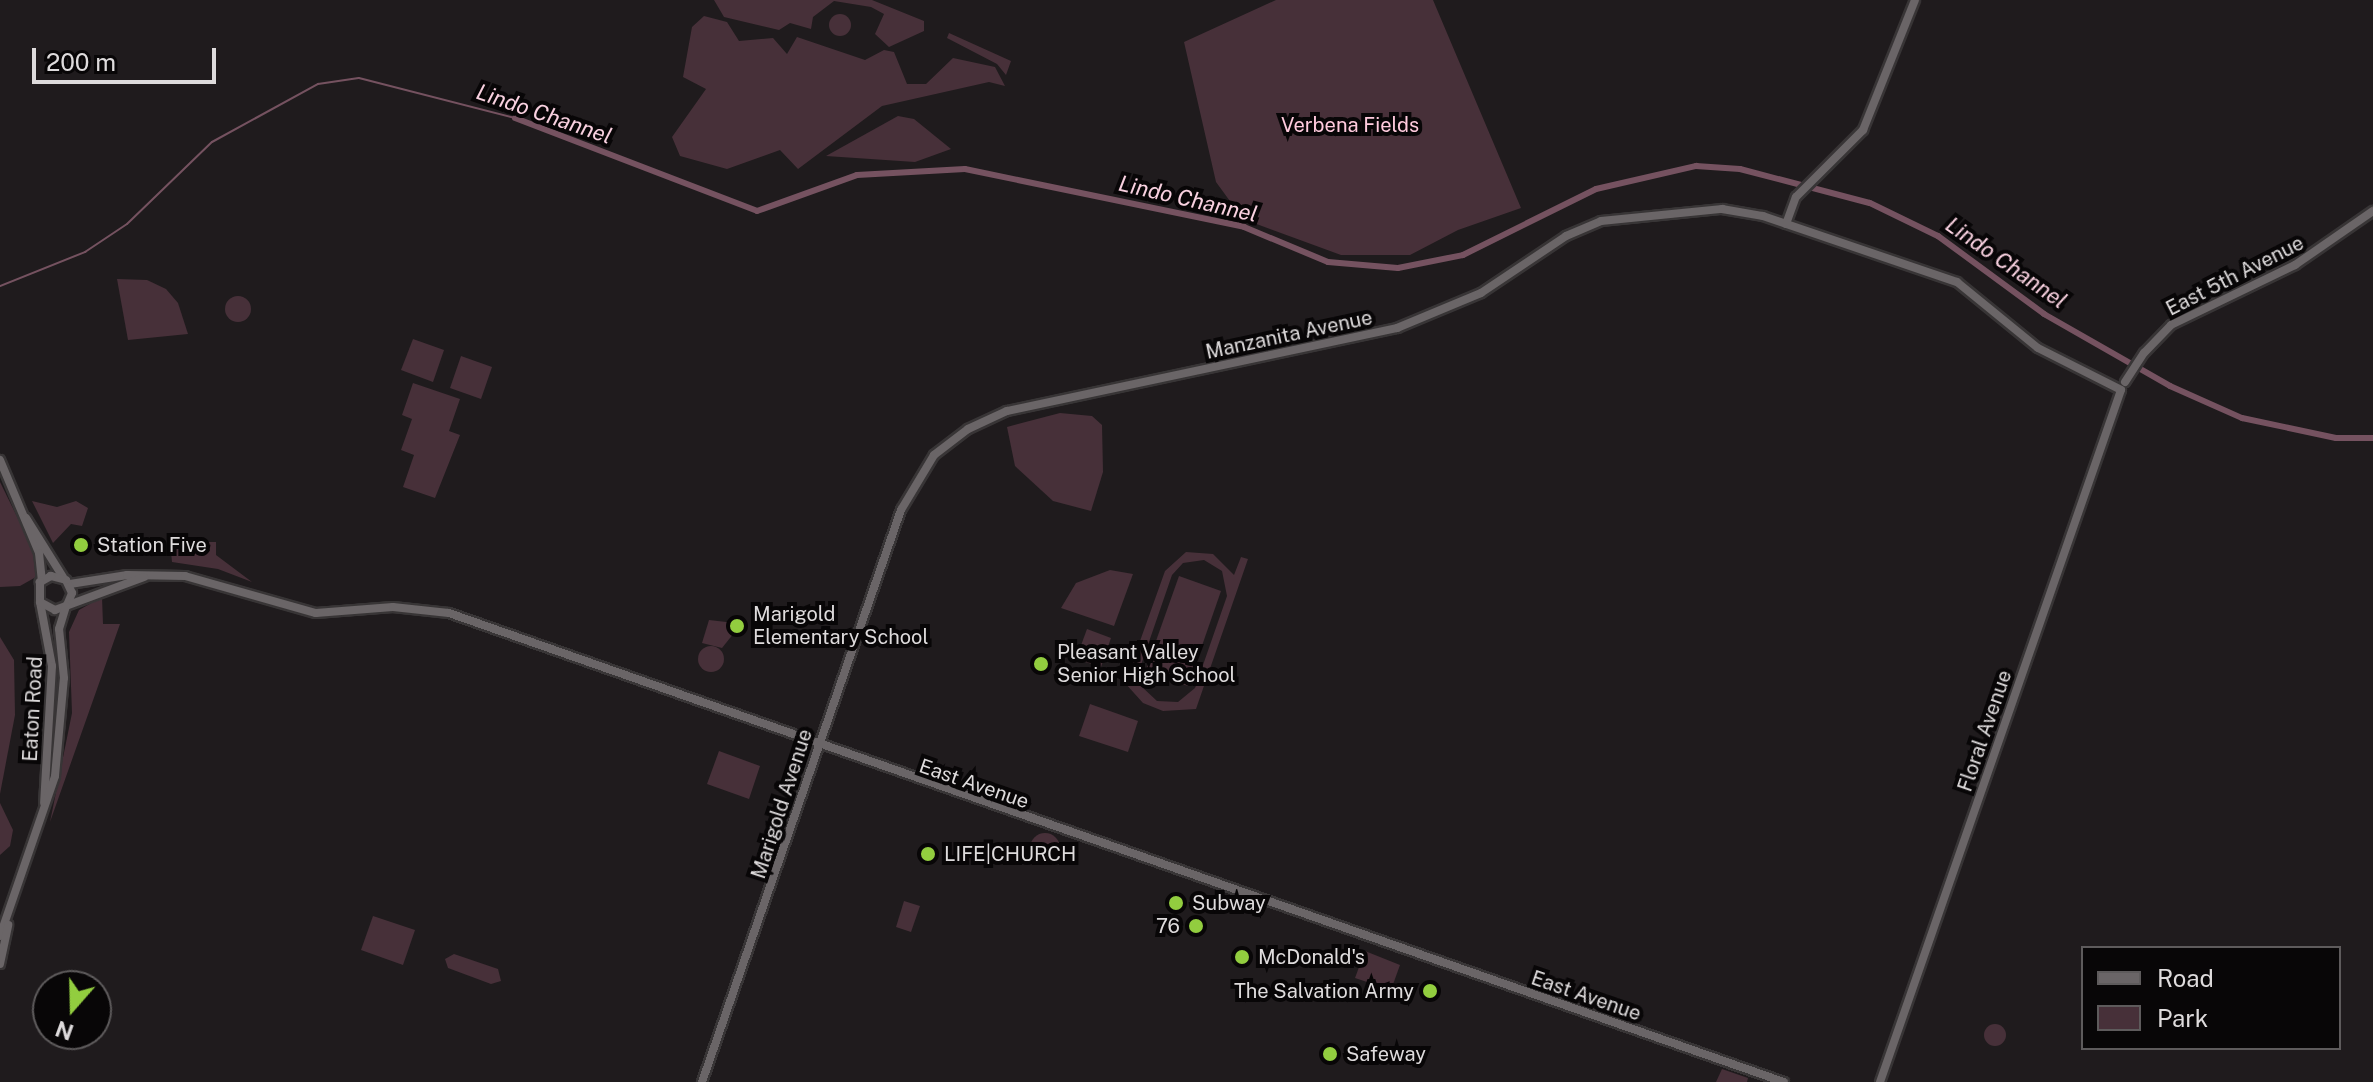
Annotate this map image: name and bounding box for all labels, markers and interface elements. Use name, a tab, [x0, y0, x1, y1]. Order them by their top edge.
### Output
scale bar	[36, 32, 220, 82]
text: 200 m	[46, 48, 116, 76]
water label: Lindo Channel	[473, 78, 615, 150]
park label: Verbena Fields	[1281, 113, 1419, 137]
water label: Lindo Channel	[1116, 170, 1260, 228]
water label: Lindo Channel	[1940, 212, 2072, 314]
street label: East 5th Avenue	[2162, 231, 2308, 321]
street label: Manzanita Avenue	[1203, 306, 1375, 364]
place label: Station Five	[97, 533, 207, 557]
marker: Station Five	[72, 536, 90, 554]
place label: Marigold Elementary School	[753, 602, 929, 649]
marker: Marigold Elementary School	[728, 617, 746, 635]
place label: Pleasant Valley Senior High School	[1057, 640, 1236, 687]
marker: Pleasant Valley Senior High School	[1032, 655, 1050, 673]
street label: Eaton Road	[18, 656, 48, 762]
street label: Floral Avenue	[1953, 667, 2017, 795]
street label: Marigold Avenue	[746, 726, 818, 882]
street label: East Avenue	[916, 754, 1032, 814]
place label: LIFE|CHURCH	[944, 842, 1076, 866]
marker: LIFE|CHURCH	[919, 845, 937, 863]
place label: Subway	[1192, 891, 1266, 915]
marker: Subway	[1167, 894, 1185, 912]
place label: 76	[1156, 914, 1180, 938]
marker: 76	[1187, 917, 1205, 935]
place label: McDonald's	[1258, 945, 1365, 969]
legend	[2081, 946, 2341, 1050]
marker: McDonald's	[1233, 948, 1251, 966]
text: Road	[2157, 964, 2214, 992]
street label: East Avenue	[1528, 966, 1644, 1026]
north arrow	[32, 970, 112, 1050]
place label: The Salvation Army	[1234, 979, 1414, 1003]
marker: The Salvation Army	[1421, 982, 1439, 1000]
text: Park	[2157, 1004, 2208, 1032]
text: N	[52, 1016, 77, 1046]
place label: Safeway	[1346, 1042, 1426, 1066]
marker: Safeway	[1321, 1045, 1339, 1063]

